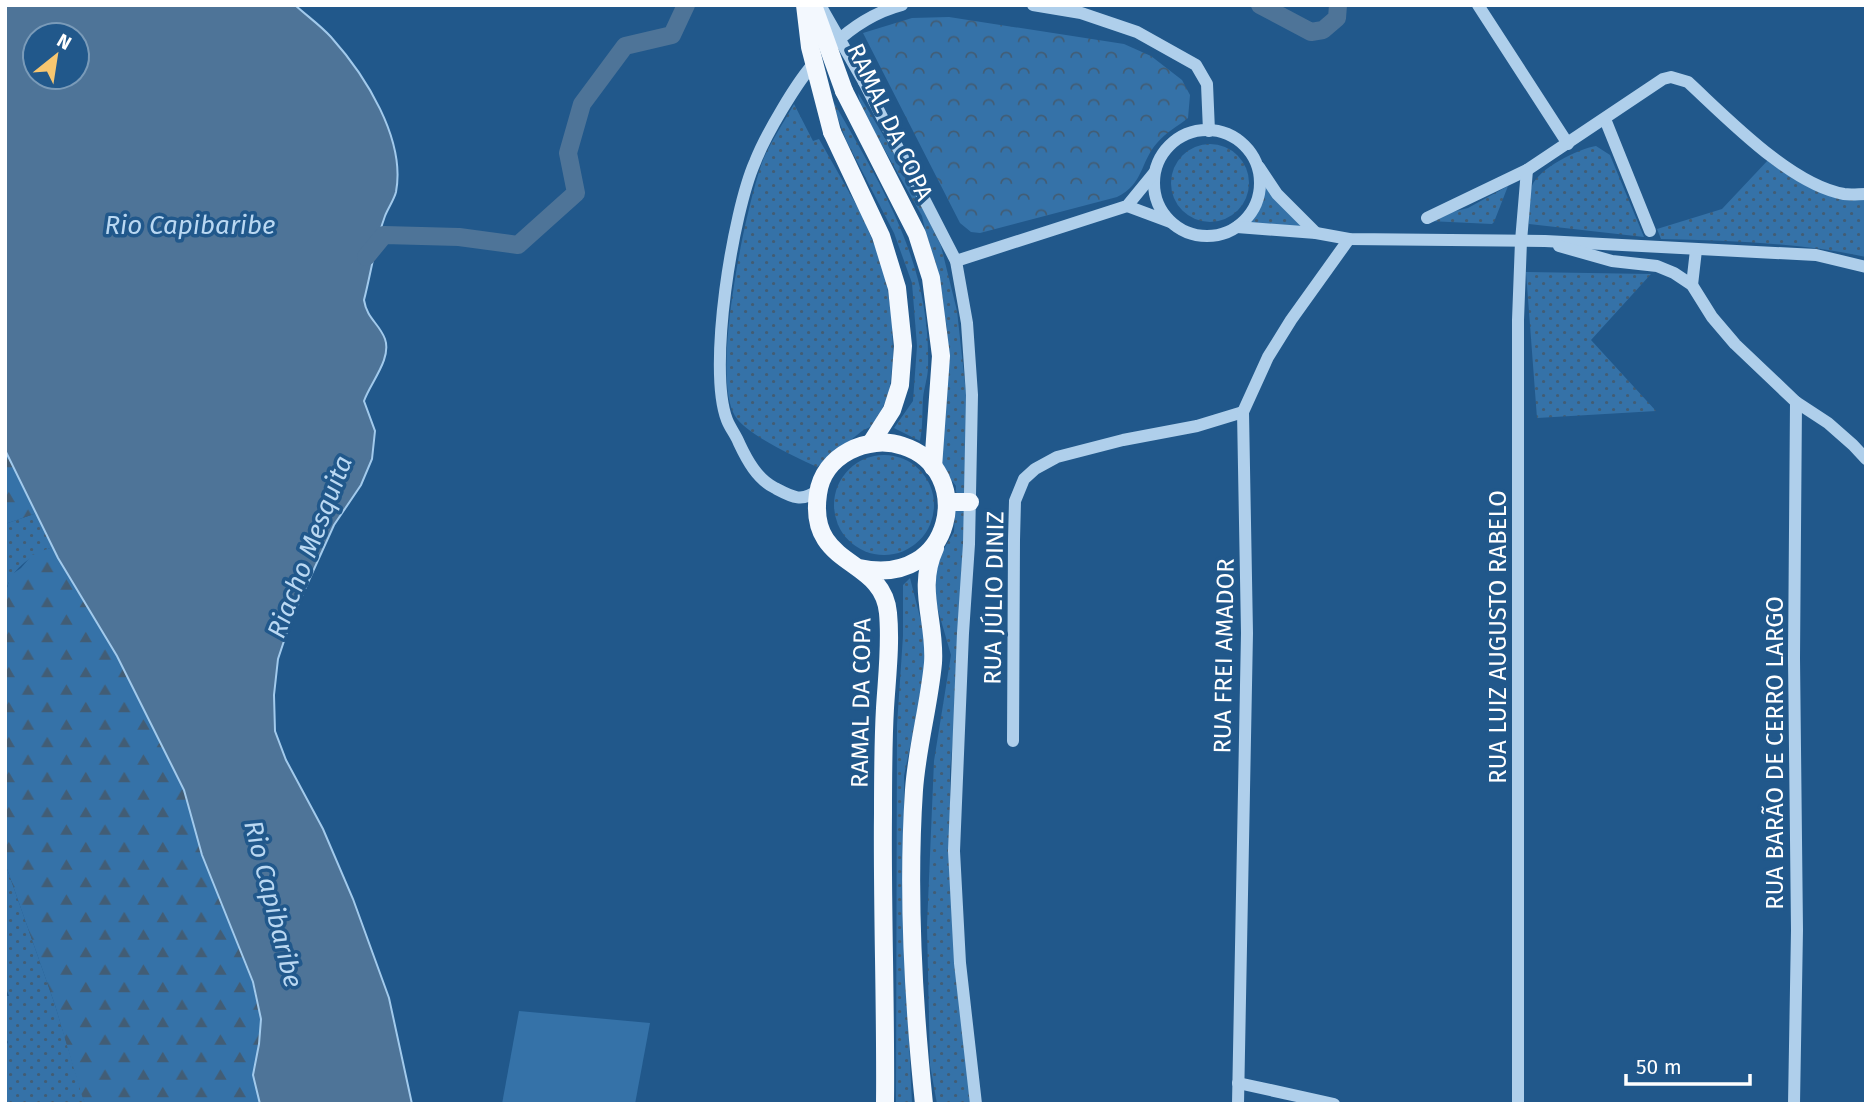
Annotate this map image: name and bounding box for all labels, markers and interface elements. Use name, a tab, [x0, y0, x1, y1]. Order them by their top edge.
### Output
north arrow	[21, 21, 91, 91]
text: N	[53, 29, 75, 55]
street label: RAMAL DA COPA	[841, 39, 939, 205]
water label: Rio Capibaribe	[104, 210, 276, 241]
water label: Riacho Mesquita	[261, 451, 359, 643]
street label: RUA LUIZ AUGUSTO RABELO	[1484, 490, 1512, 784]
street label: RUA JÚLIO DINIZ	[977, 511, 1010, 685]
street label: RUA FREI AMADOR	[1208, 558, 1240, 754]
street label: RUA BARÃO DE CERRO LARGO	[1761, 596, 1789, 910]
street label: RAMAL DA COPA	[846, 617, 876, 788]
water label: Rio Capibaribe	[237, 817, 309, 991]
scale bar	[1626, 1042, 1750, 1086]
text: 50 m	[1636, 1054, 1682, 1080]

